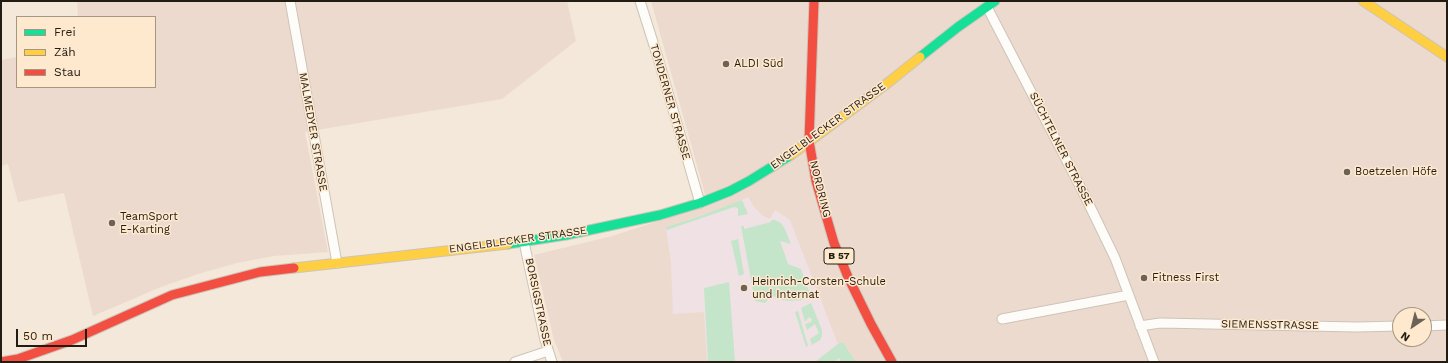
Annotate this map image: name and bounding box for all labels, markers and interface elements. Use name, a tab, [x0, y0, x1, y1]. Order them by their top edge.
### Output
legend	[16, 16, 156, 88]
text: Frei	[54, 25, 76, 39]
street label: TONDERNER STRASSE	[647, 42, 693, 162]
text: Zäh	[54, 45, 76, 59]
place label: ALDI Süd	[734, 57, 783, 71]
marker: ALDI Süd	[721, 59, 731, 69]
text: Stau	[54, 65, 81, 79]
street label: MALMEDYER STRASSE	[296, 72, 330, 192]
street label: ENGELBLECKER STRASSE	[768, 80, 888, 172]
street label: SÜCHTELNER STRASSE	[1027, 90, 1095, 208]
street label: NORDRING	[807, 159, 833, 219]
place label: Boetzelen Höfe	[1355, 165, 1437, 179]
marker: Boetzelen Höfe	[1342, 167, 1352, 177]
place label: TeamSport E-Karting	[120, 210, 178, 236]
marker: TeamSport E-Karting	[107, 218, 117, 228]
street label: ENGELBLECKER STRASSE	[448, 224, 588, 256]
road number: B 57	[824, 248, 854, 264]
street label: BORSIGSTRASSE	[522, 257, 554, 347]
place label: Fitness First	[1152, 271, 1219, 285]
marker: Fitness First	[1139, 273, 1149, 283]
place label: Heinrich-Corsten-Schule und Internat	[752, 275, 886, 301]
marker: Heinrich-Corsten-Schule und Internat	[739, 283, 749, 293]
north arrow	[1392, 307, 1432, 347]
street label: SIEMENSSTRASSE	[1221, 318, 1319, 332]
scale bar	[18, 321, 89, 347]
text: 50 m	[23, 329, 53, 343]
text: N	[1398, 329, 1412, 344]

